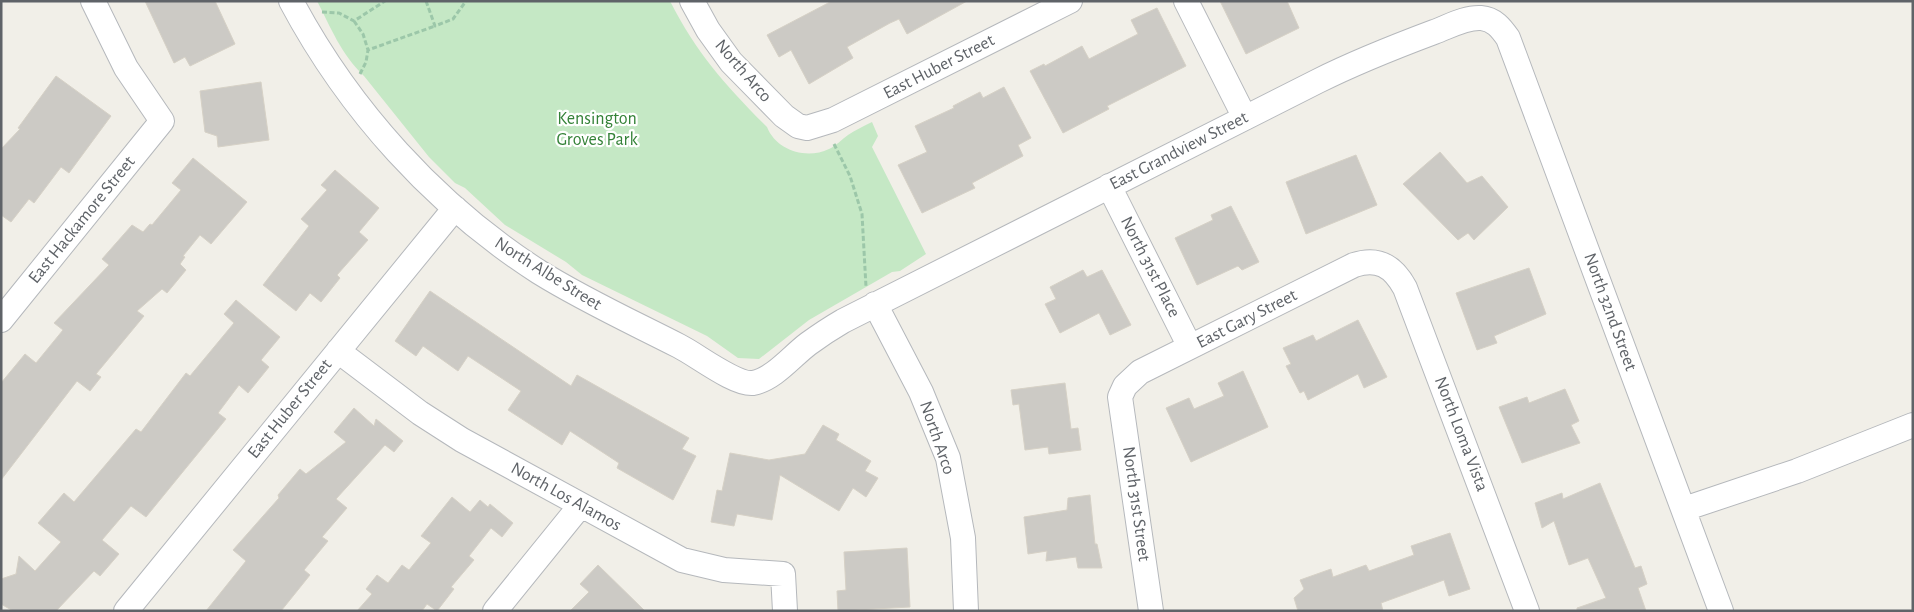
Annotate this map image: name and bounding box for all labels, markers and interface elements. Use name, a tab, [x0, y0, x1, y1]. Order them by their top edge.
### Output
street label: East Huber Street	[881, 31, 998, 103]
street label: North Arco	[711, 36, 775, 106]
street label: East Grandview Street	[1107, 108, 1251, 194]
park label: Kensington Groves Park	[556, 110, 638, 149]
street label: East Hackamore Street	[25, 153, 139, 287]
street label: North 31st Place	[1117, 214, 1183, 320]
street label: North Albe Street	[491, 234, 605, 314]
street label: North 32nd Street	[1580, 251, 1640, 374]
street label: East Gary Street	[1194, 286, 1300, 352]
street label: East Huber Street	[245, 356, 336, 462]
street label: North Loma Vista	[1431, 374, 1491, 494]
street label: North Arco	[916, 399, 958, 477]
street label: North 31st Street	[1119, 445, 1153, 563]
street label: North Los Alamos	[508, 459, 624, 535]

